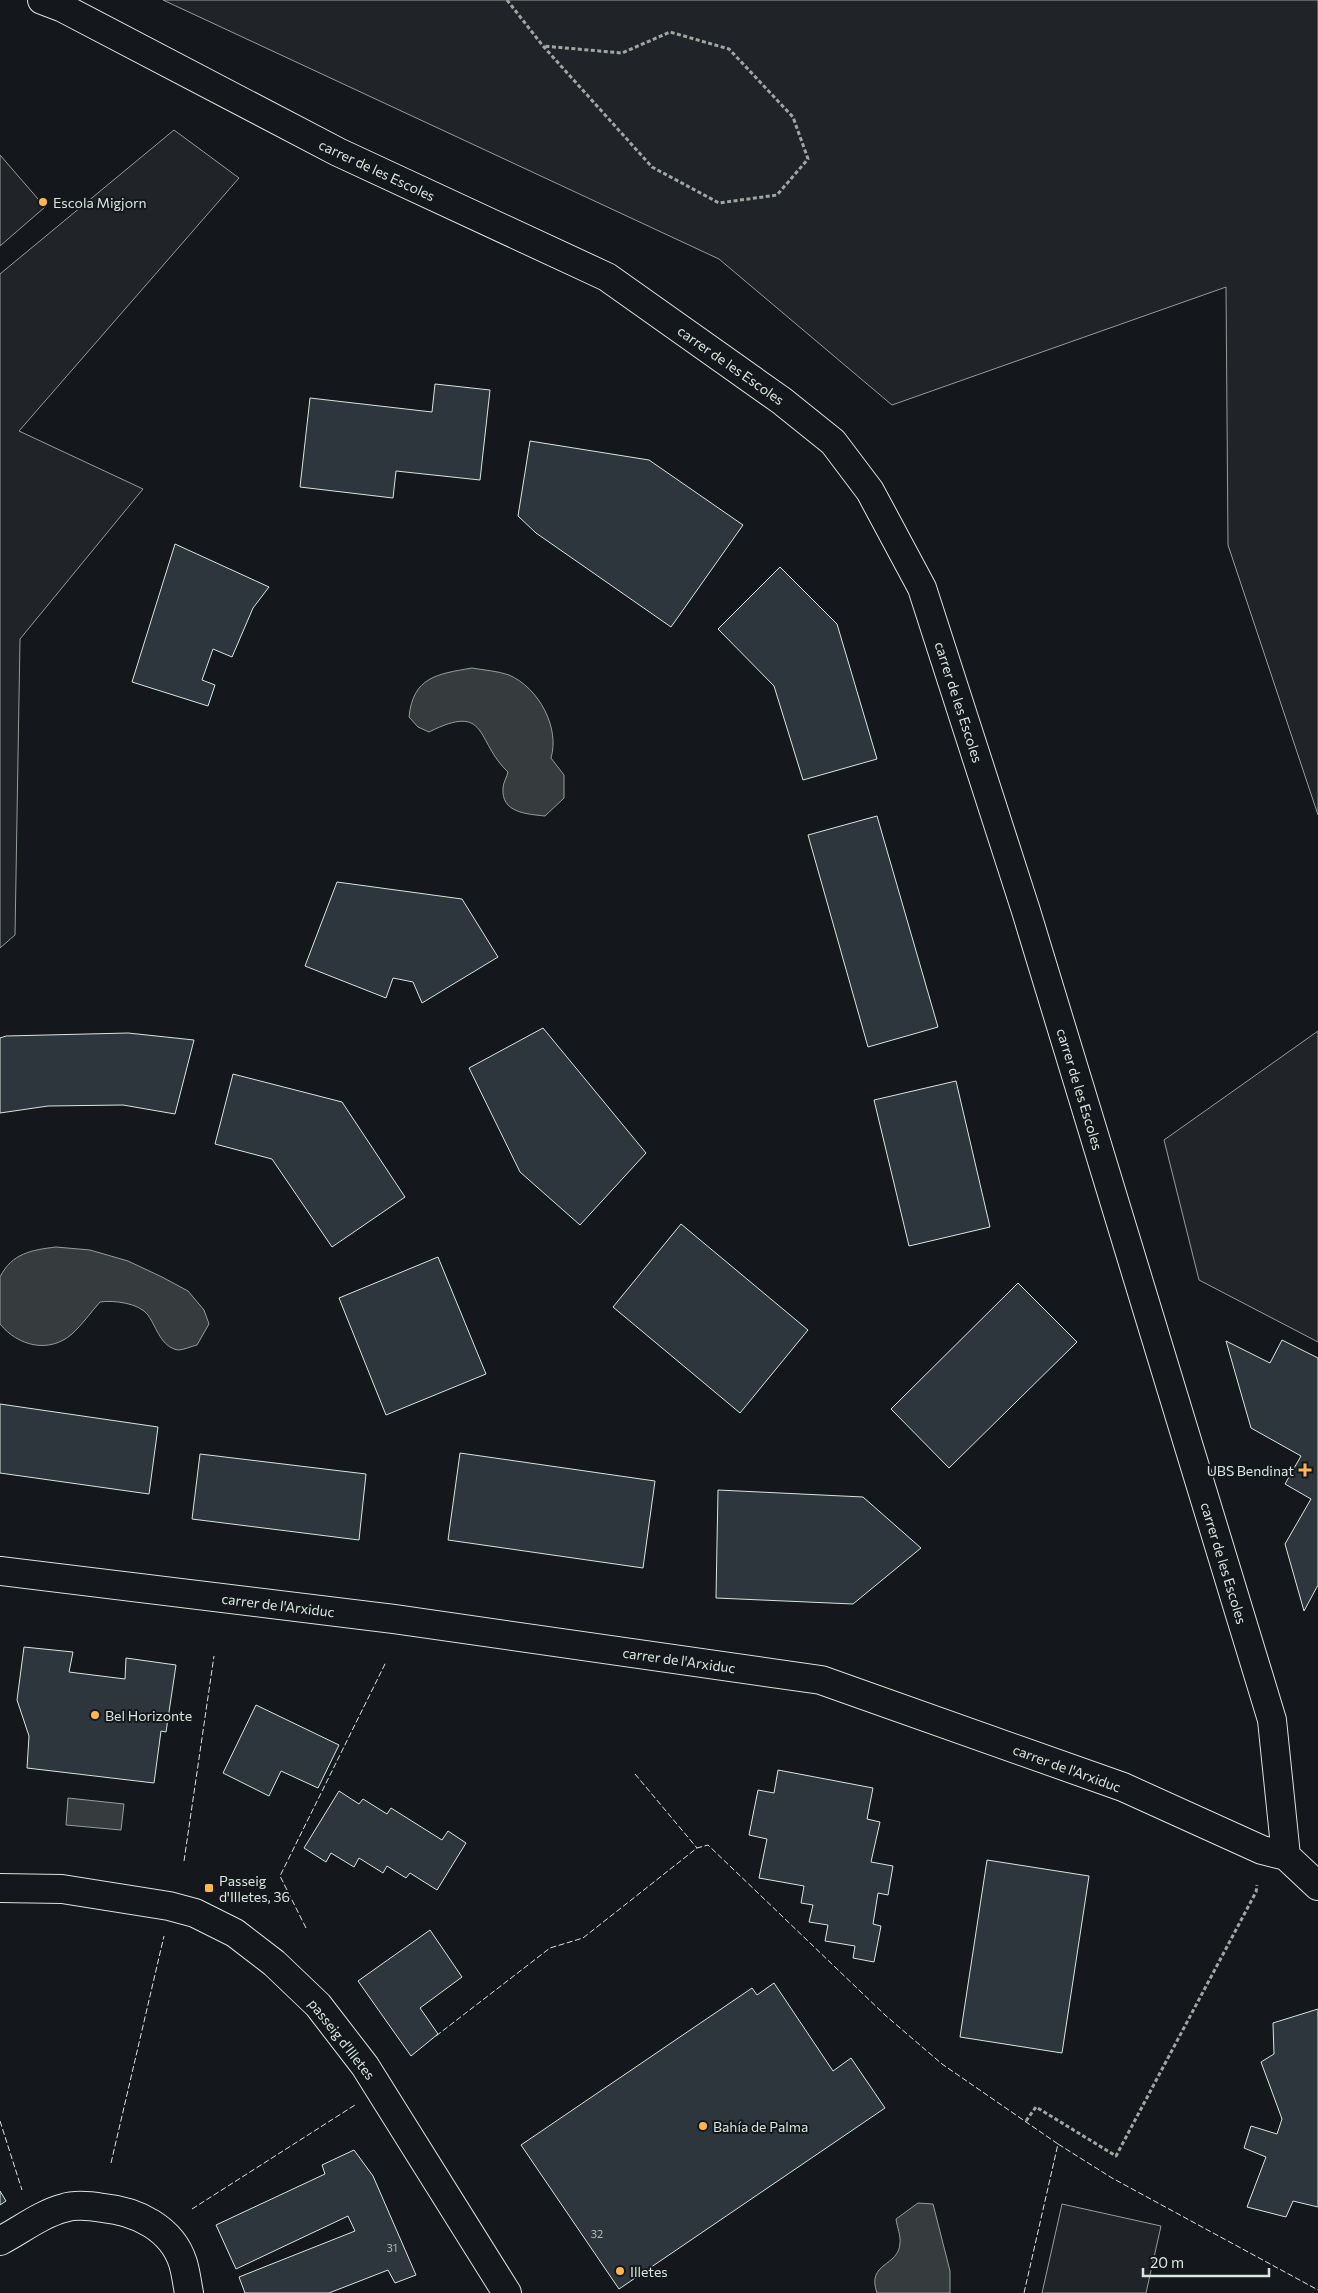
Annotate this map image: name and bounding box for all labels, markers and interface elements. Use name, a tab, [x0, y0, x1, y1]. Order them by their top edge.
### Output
street label: carrer de les Escoles	[316, 136, 438, 204]
place label: Escola Migjorn	[53, 194, 147, 211]
marker: Escola Migjorn	[37, 196, 49, 208]
street label: carrer de les Escoles	[674, 322, 788, 408]
street label: carrer de les Escoles	[931, 639, 987, 765]
street label: carrer de les Escoles	[1053, 1026, 1107, 1152]
place label: UBS Bendinat	[1207, 1462, 1294, 1479]
marker: UBS Bendinat	[1298, 1463, 1312, 1477]
street label: carrer de les Escoles	[1197, 1500, 1251, 1626]
street label: carrer de l'Arxiduc	[221, 1590, 336, 1620]
street label: carrer de l'Arxiduc	[622, 1644, 737, 1676]
place label: Bel Horizonte	[105, 1707, 192, 1724]
marker: Bel Horizonte	[89, 1709, 101, 1721]
street label: carrer de l'Arxiduc	[1011, 1741, 1123, 1795]
place label: Passeig d'Illetes, 36	[219, 1872, 290, 1905]
marker: Passeig d'Illetes, 36	[203, 1882, 215, 1894]
street label: passeig d'Illetes	[305, 1995, 379, 2083]
place label: Bahía de Palma	[713, 2118, 808, 2135]
marker: Bahía de Palma	[697, 2120, 709, 2132]
house number: 32	[591, 2227, 603, 2240]
house number: 31	[387, 2241, 397, 2254]
scale bar	[1143, 2246, 1269, 2278]
text: 20 m	[1150, 2253, 1184, 2271]
place label: Illetes	[630, 2263, 668, 2280]
marker: Illetes	[614, 2265, 626, 2277]

